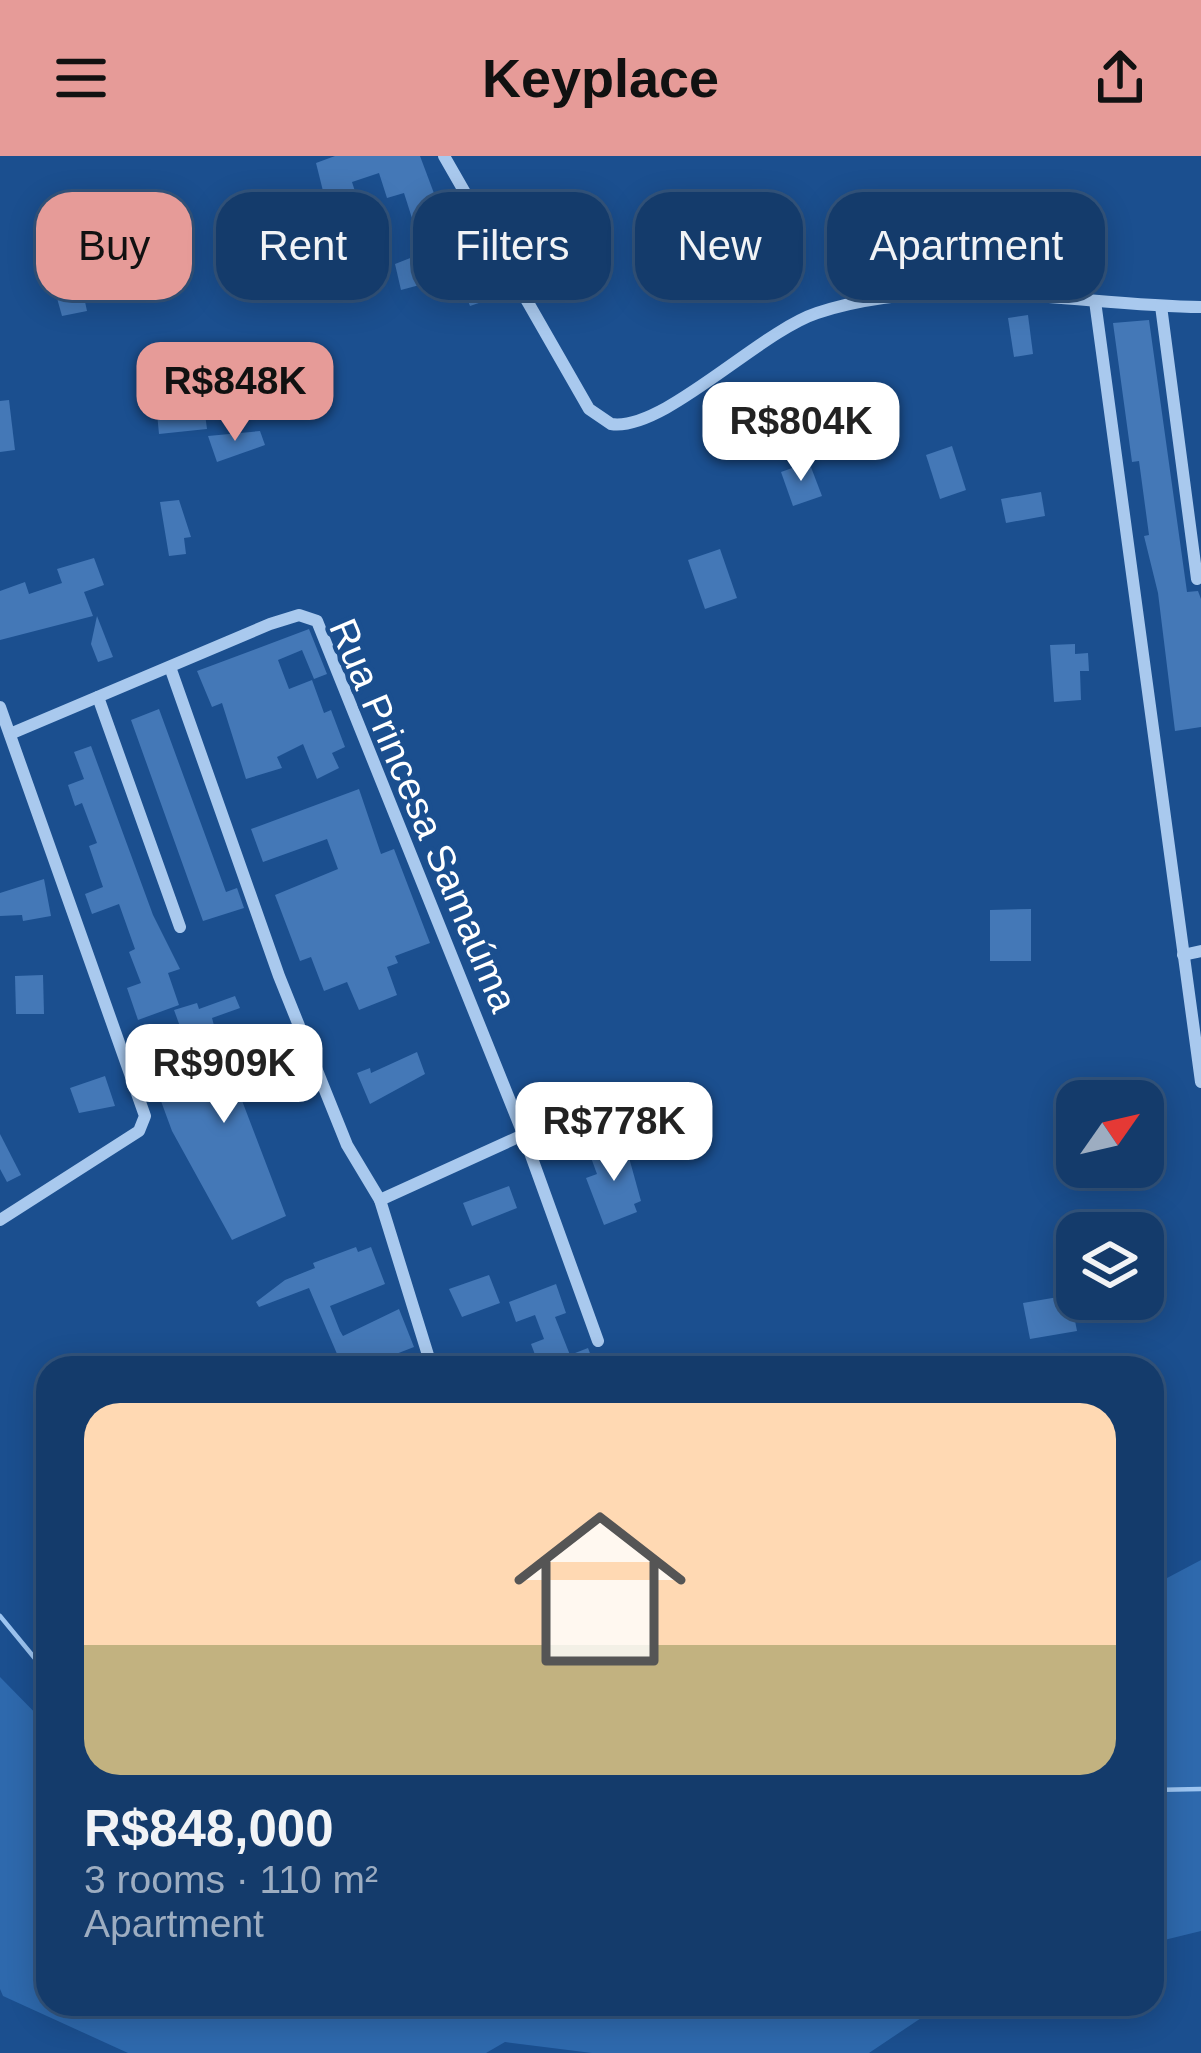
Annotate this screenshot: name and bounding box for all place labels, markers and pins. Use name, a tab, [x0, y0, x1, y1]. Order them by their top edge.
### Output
pin: R$848K	[137, 342, 333, 444]
pin: R$804K	[703, 382, 899, 484]
pin: R$909K	[126, 1024, 322, 1126]
pin: R$778K	[516, 1082, 712, 1184]

